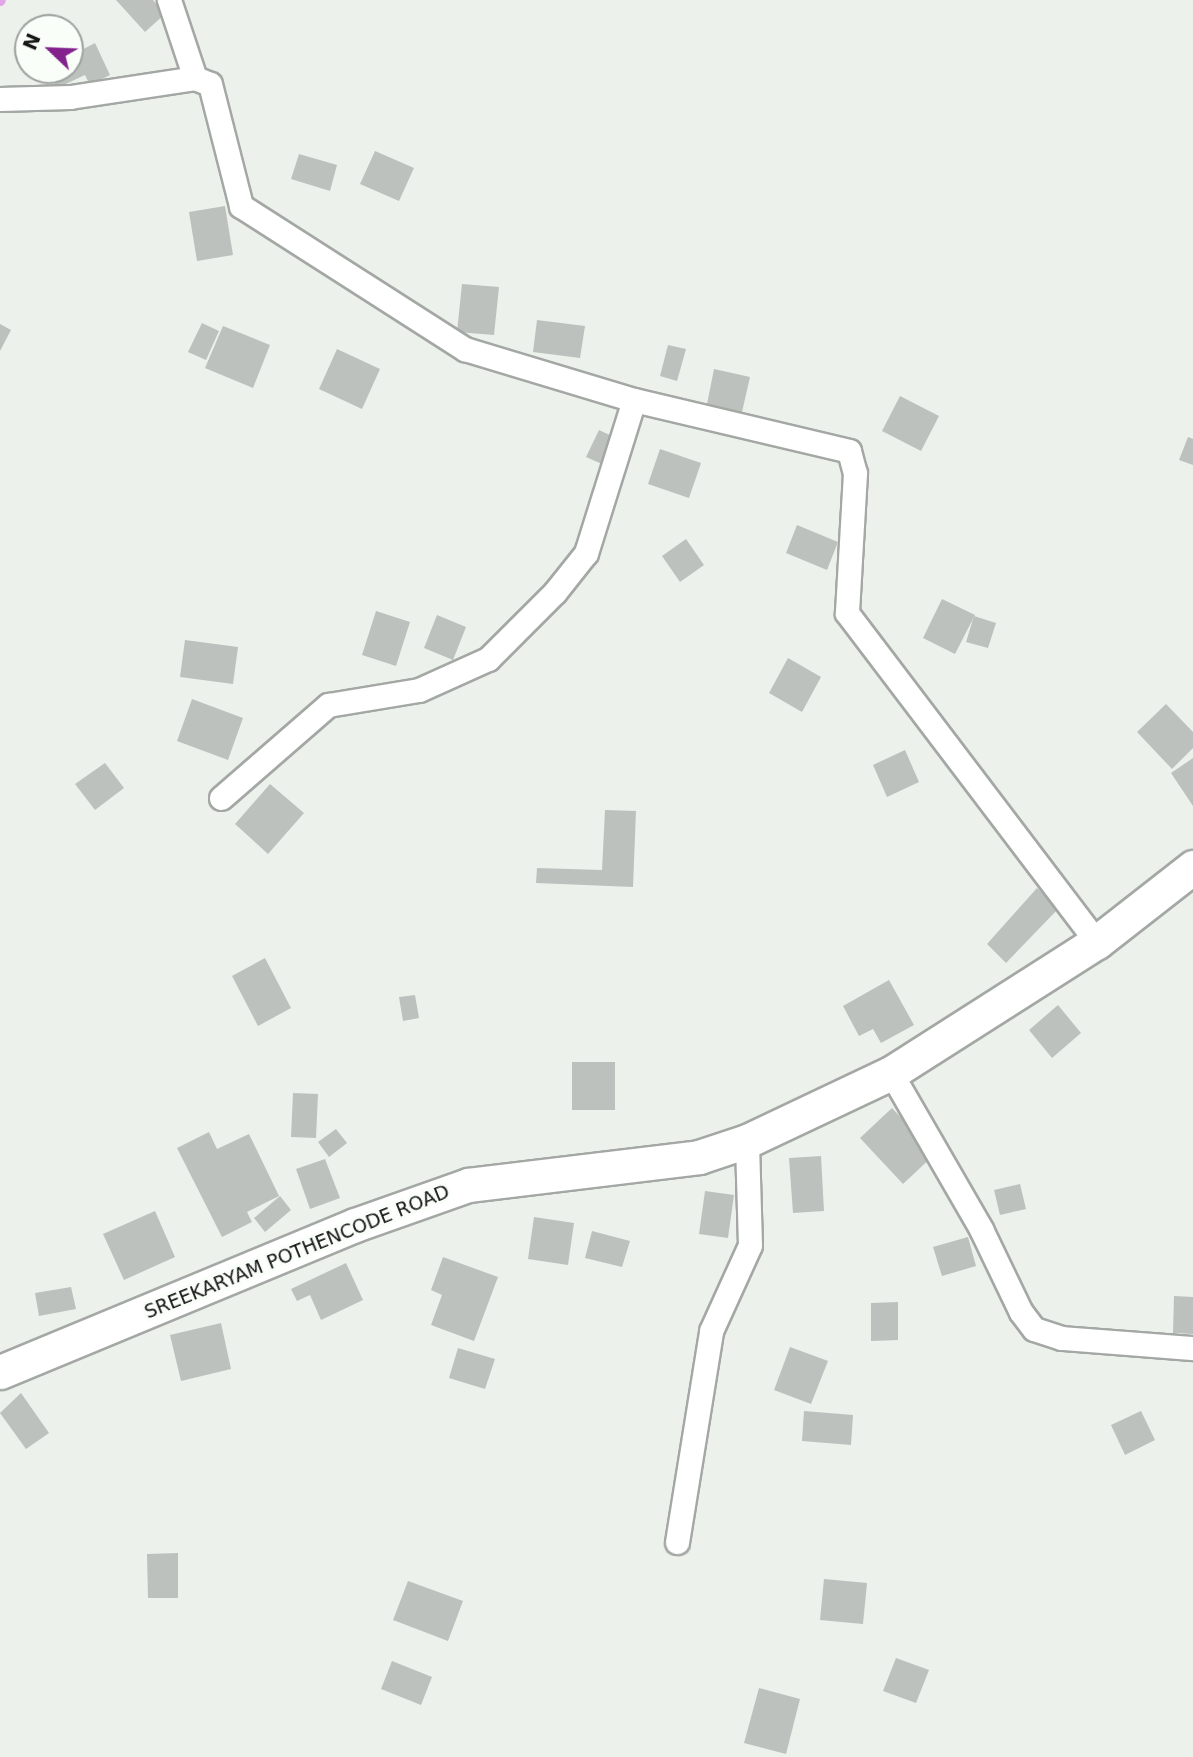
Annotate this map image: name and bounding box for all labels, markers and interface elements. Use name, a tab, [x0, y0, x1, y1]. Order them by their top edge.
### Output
north arrow	[14, 14, 84, 84]
text: N	[18, 30, 45, 53]
street label: SREEKARYAM POTHENCODE ROAD	[141, 1180, 453, 1324]

